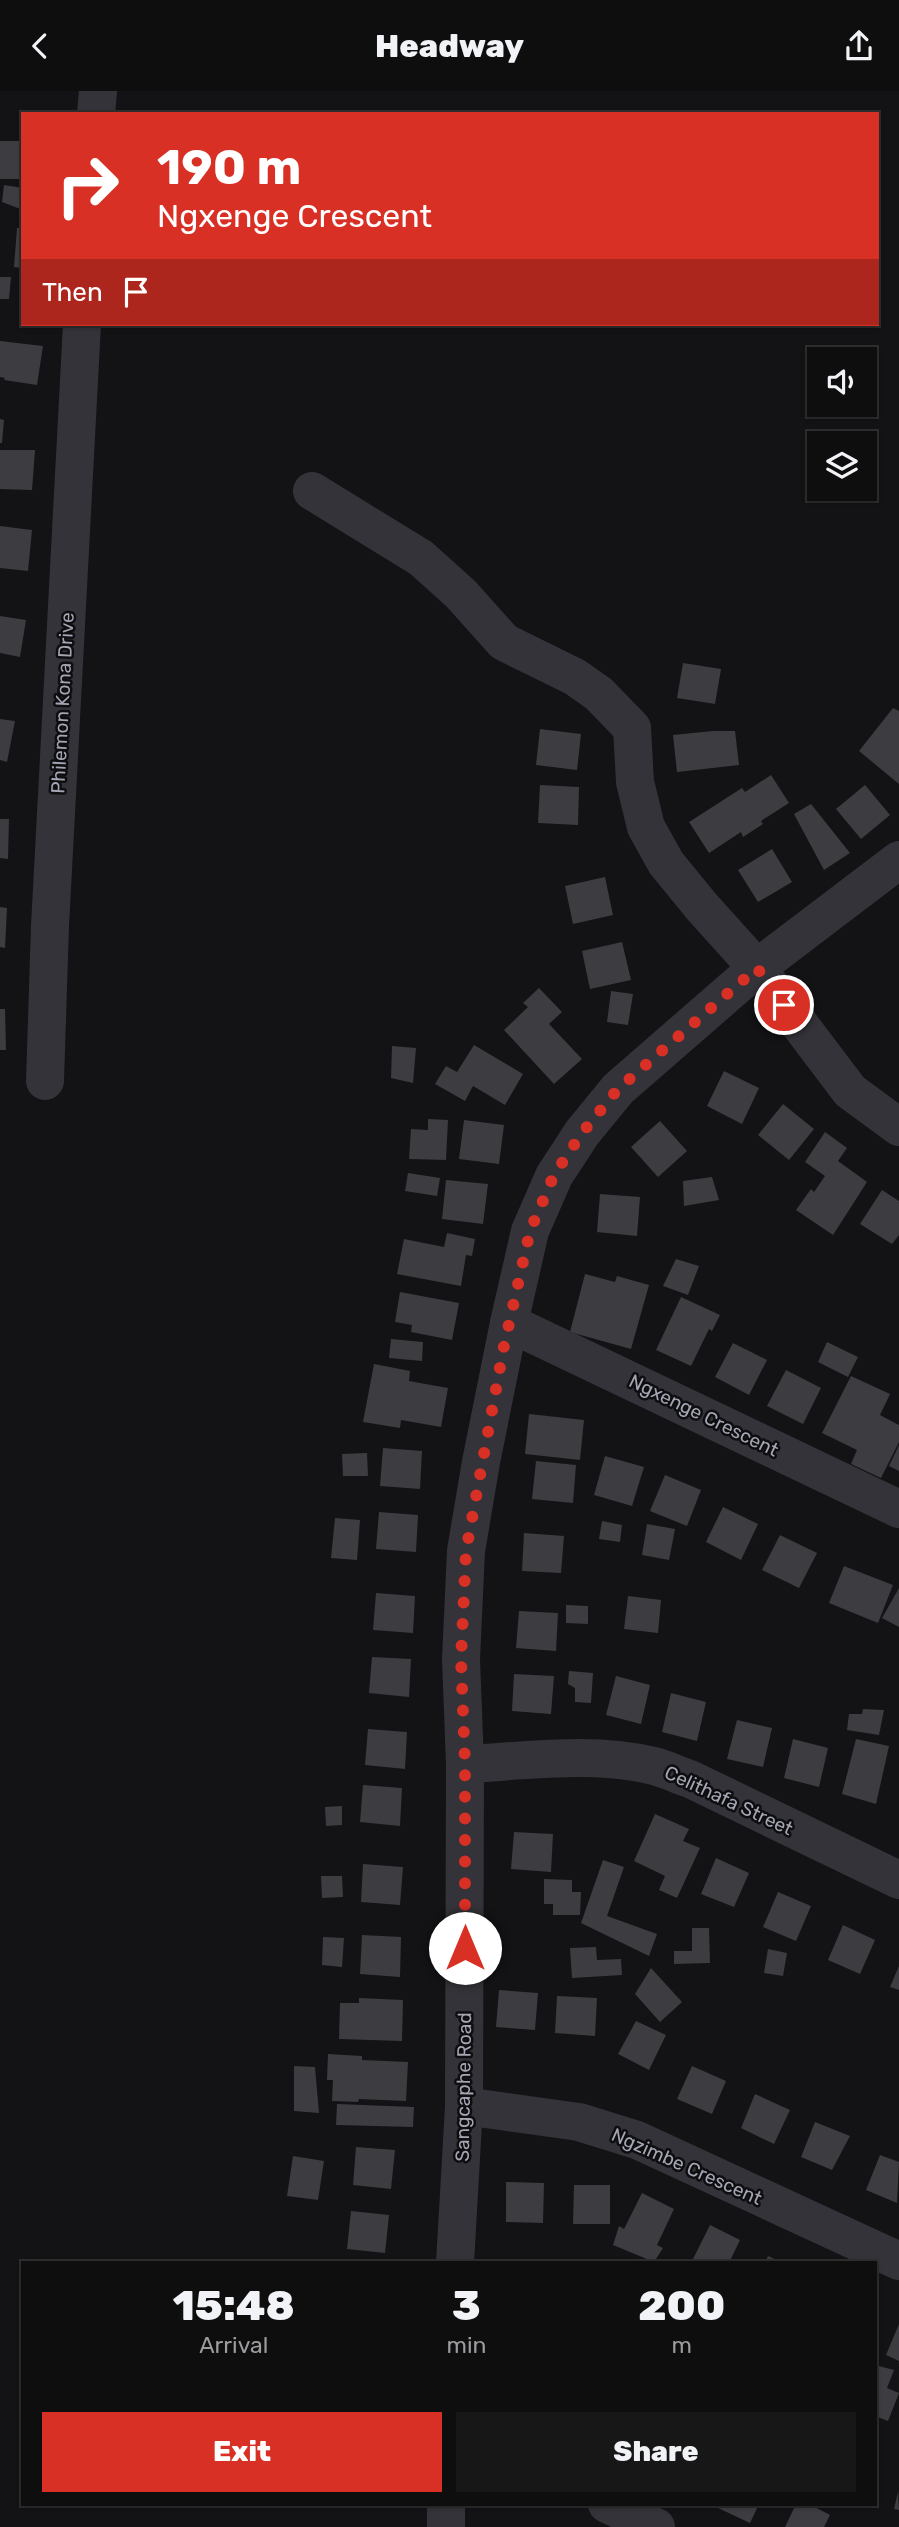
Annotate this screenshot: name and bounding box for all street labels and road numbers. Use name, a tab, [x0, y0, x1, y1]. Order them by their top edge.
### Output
street label: Philemon Kona Drive	[46, 612, 79, 794]
street label: Ngxenge Crescent	[625, 1369, 783, 1462]
street label: Celithafa Street	[661, 1761, 797, 1841]
street label: Sangcaphe Road	[451, 2012, 476, 2162]
street label: Ngzimbe Crescent	[608, 2123, 766, 2210]

